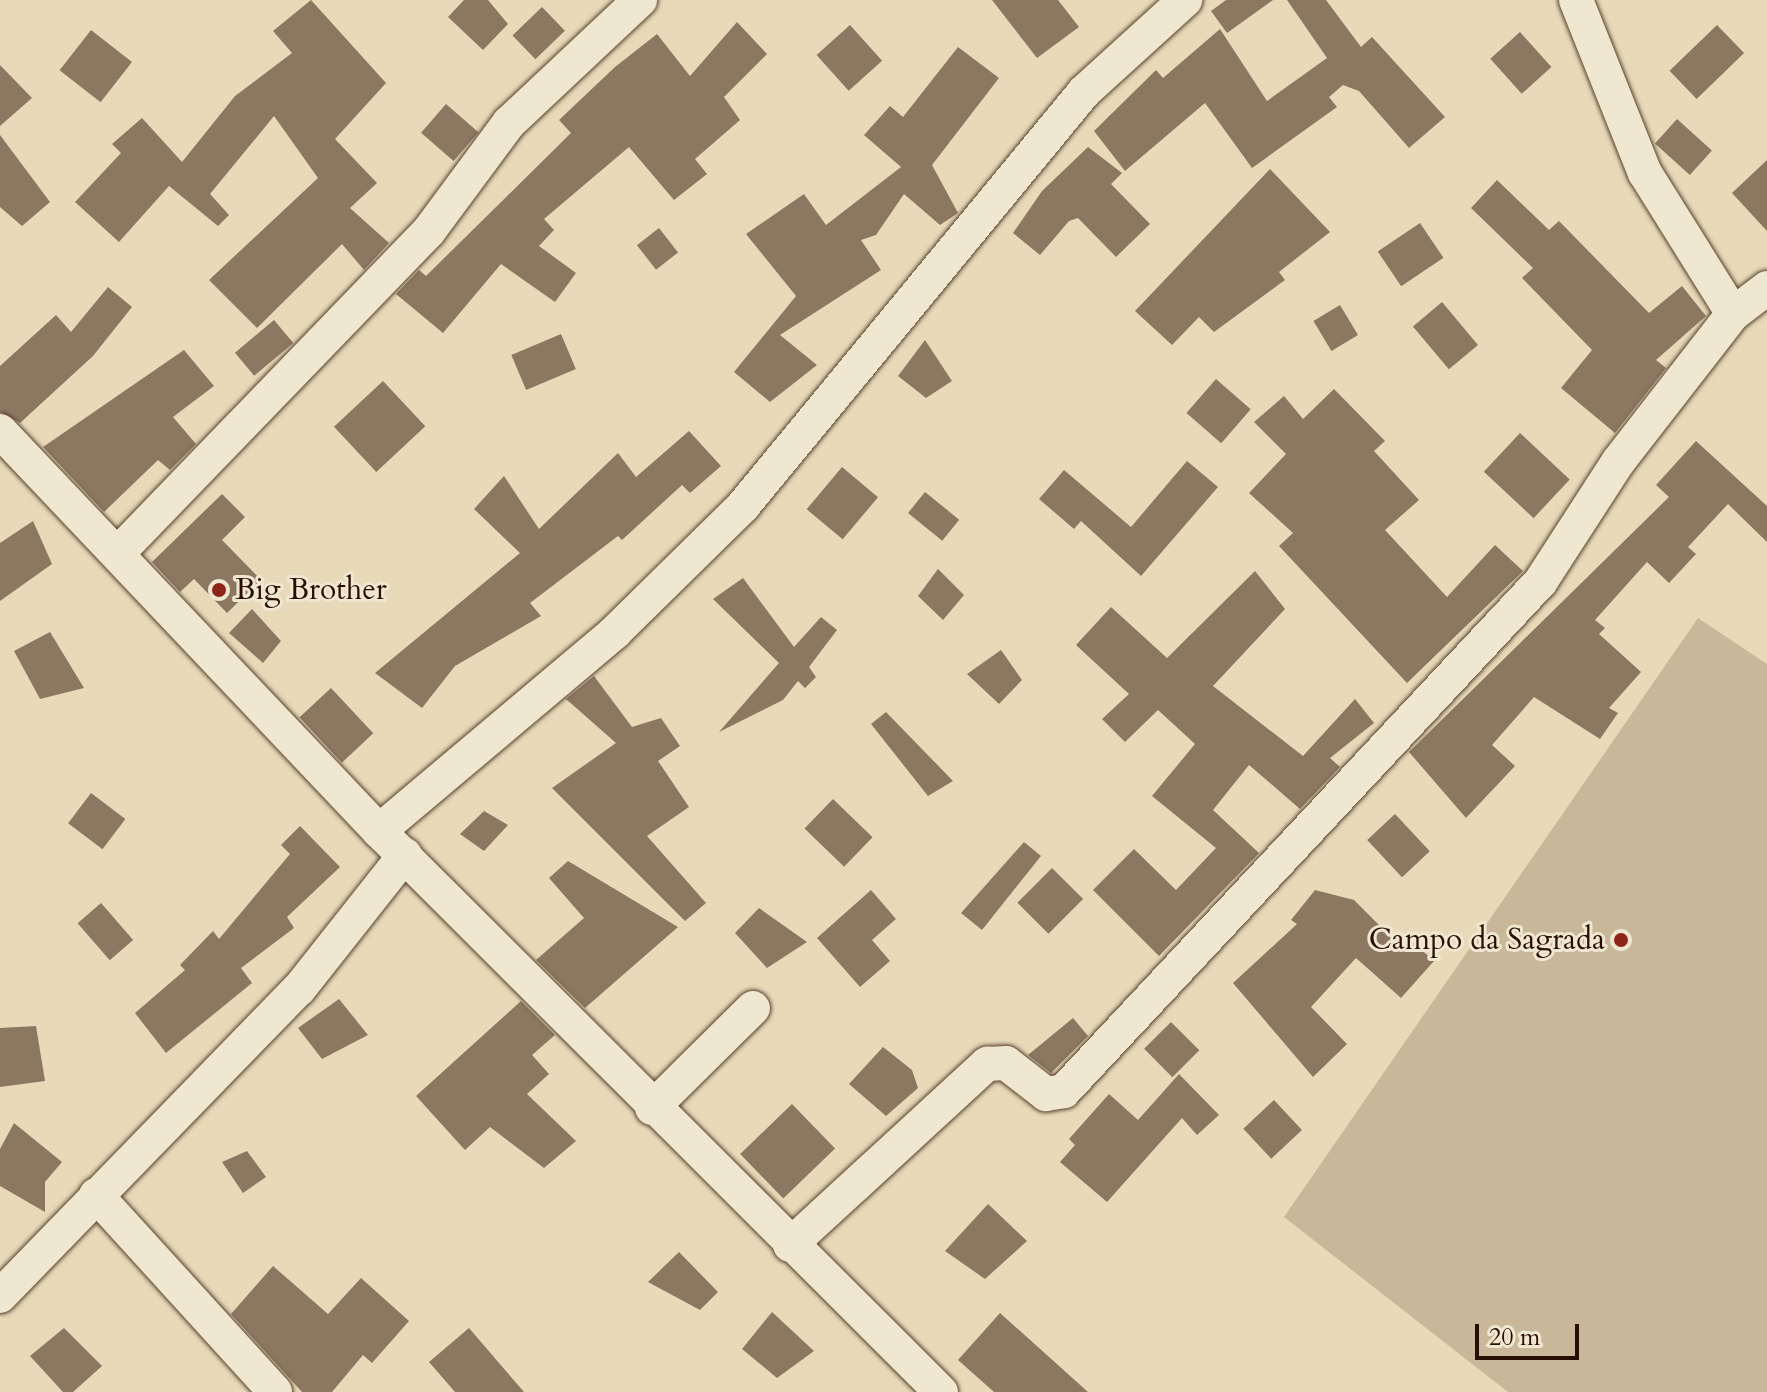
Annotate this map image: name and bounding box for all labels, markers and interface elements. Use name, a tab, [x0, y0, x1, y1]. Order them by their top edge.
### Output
place label: Big Brother	[235, 572, 387, 608]
marker: Big Brother	[210, 581, 228, 599]
place label: Campo da Sagrada	[1369, 922, 1605, 958]
marker: Campo da Sagrada	[1612, 931, 1630, 949]
scale bar	[1479, 1308, 1583, 1358]
text: 20 m	[1489, 1321, 1540, 1354]

